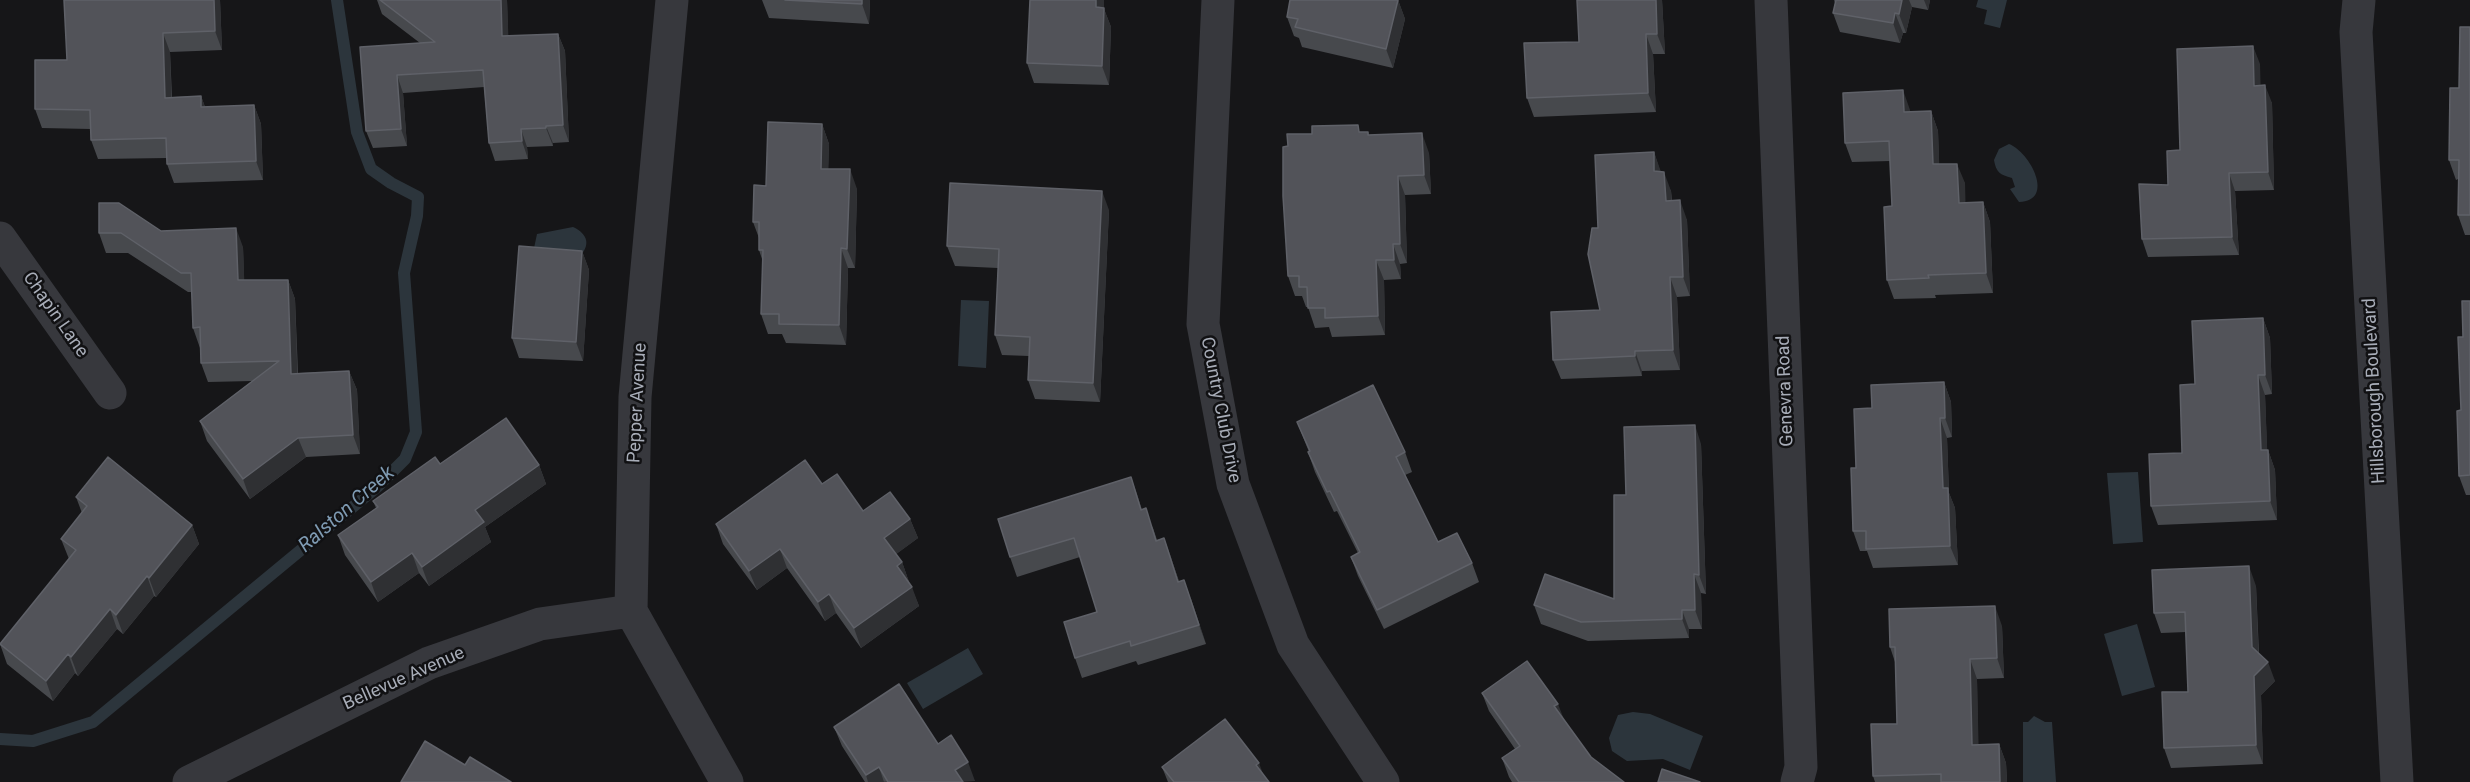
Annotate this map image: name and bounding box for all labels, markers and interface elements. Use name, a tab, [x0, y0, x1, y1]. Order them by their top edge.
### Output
street label: Chapin Lane	[18, 268, 92, 362]
street label: Hillsborough Boulevard	[2359, 298, 2391, 484]
street label: Country Club Drive	[1195, 335, 1245, 485]
street label: Genevra Road	[1773, 335, 1799, 447]
street label: Pepper Avenue	[624, 343, 652, 463]
water label: Ralston Creek	[294, 462, 400, 558]
street label: Bellevue Avenue	[340, 643, 468, 715]

